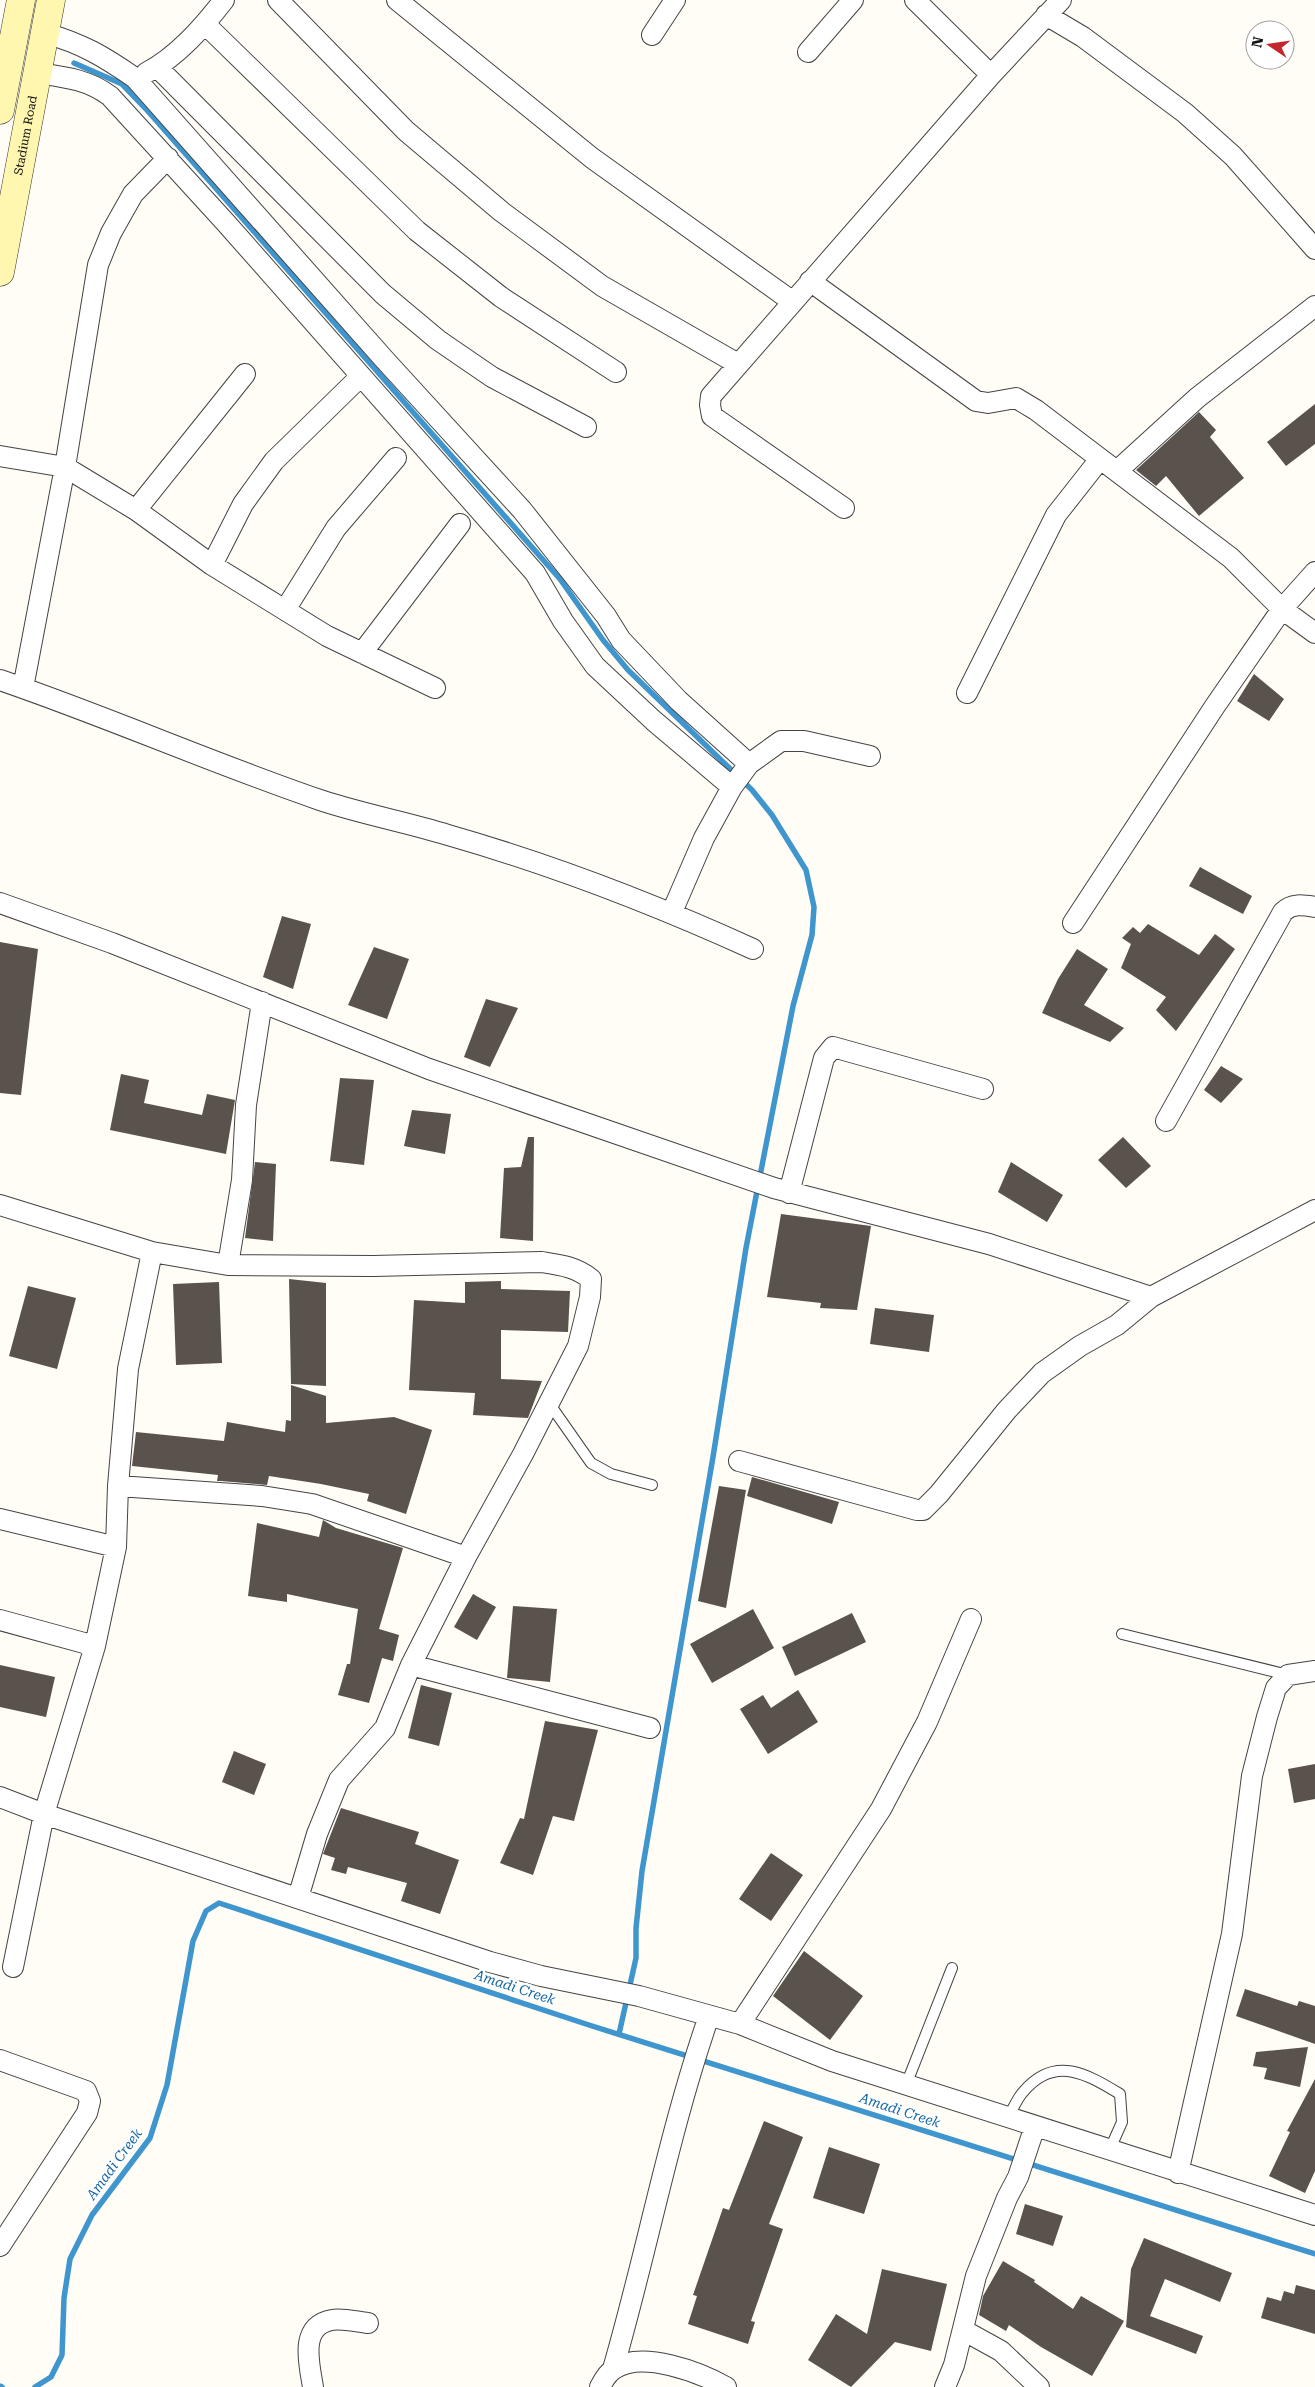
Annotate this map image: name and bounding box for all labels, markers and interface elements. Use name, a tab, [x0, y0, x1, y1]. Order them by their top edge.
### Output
north arrow	[1245, 20, 1295, 70]
text: N	[1248, 35, 1266, 49]
street label: Stadium Road	[11, 94, 40, 176]
water label: Amadi Creek	[472, 1966, 558, 2008]
water label: Amadi Creek	[857, 2089, 943, 2131]
water label: Amadi Creek	[82, 2125, 145, 2203]

